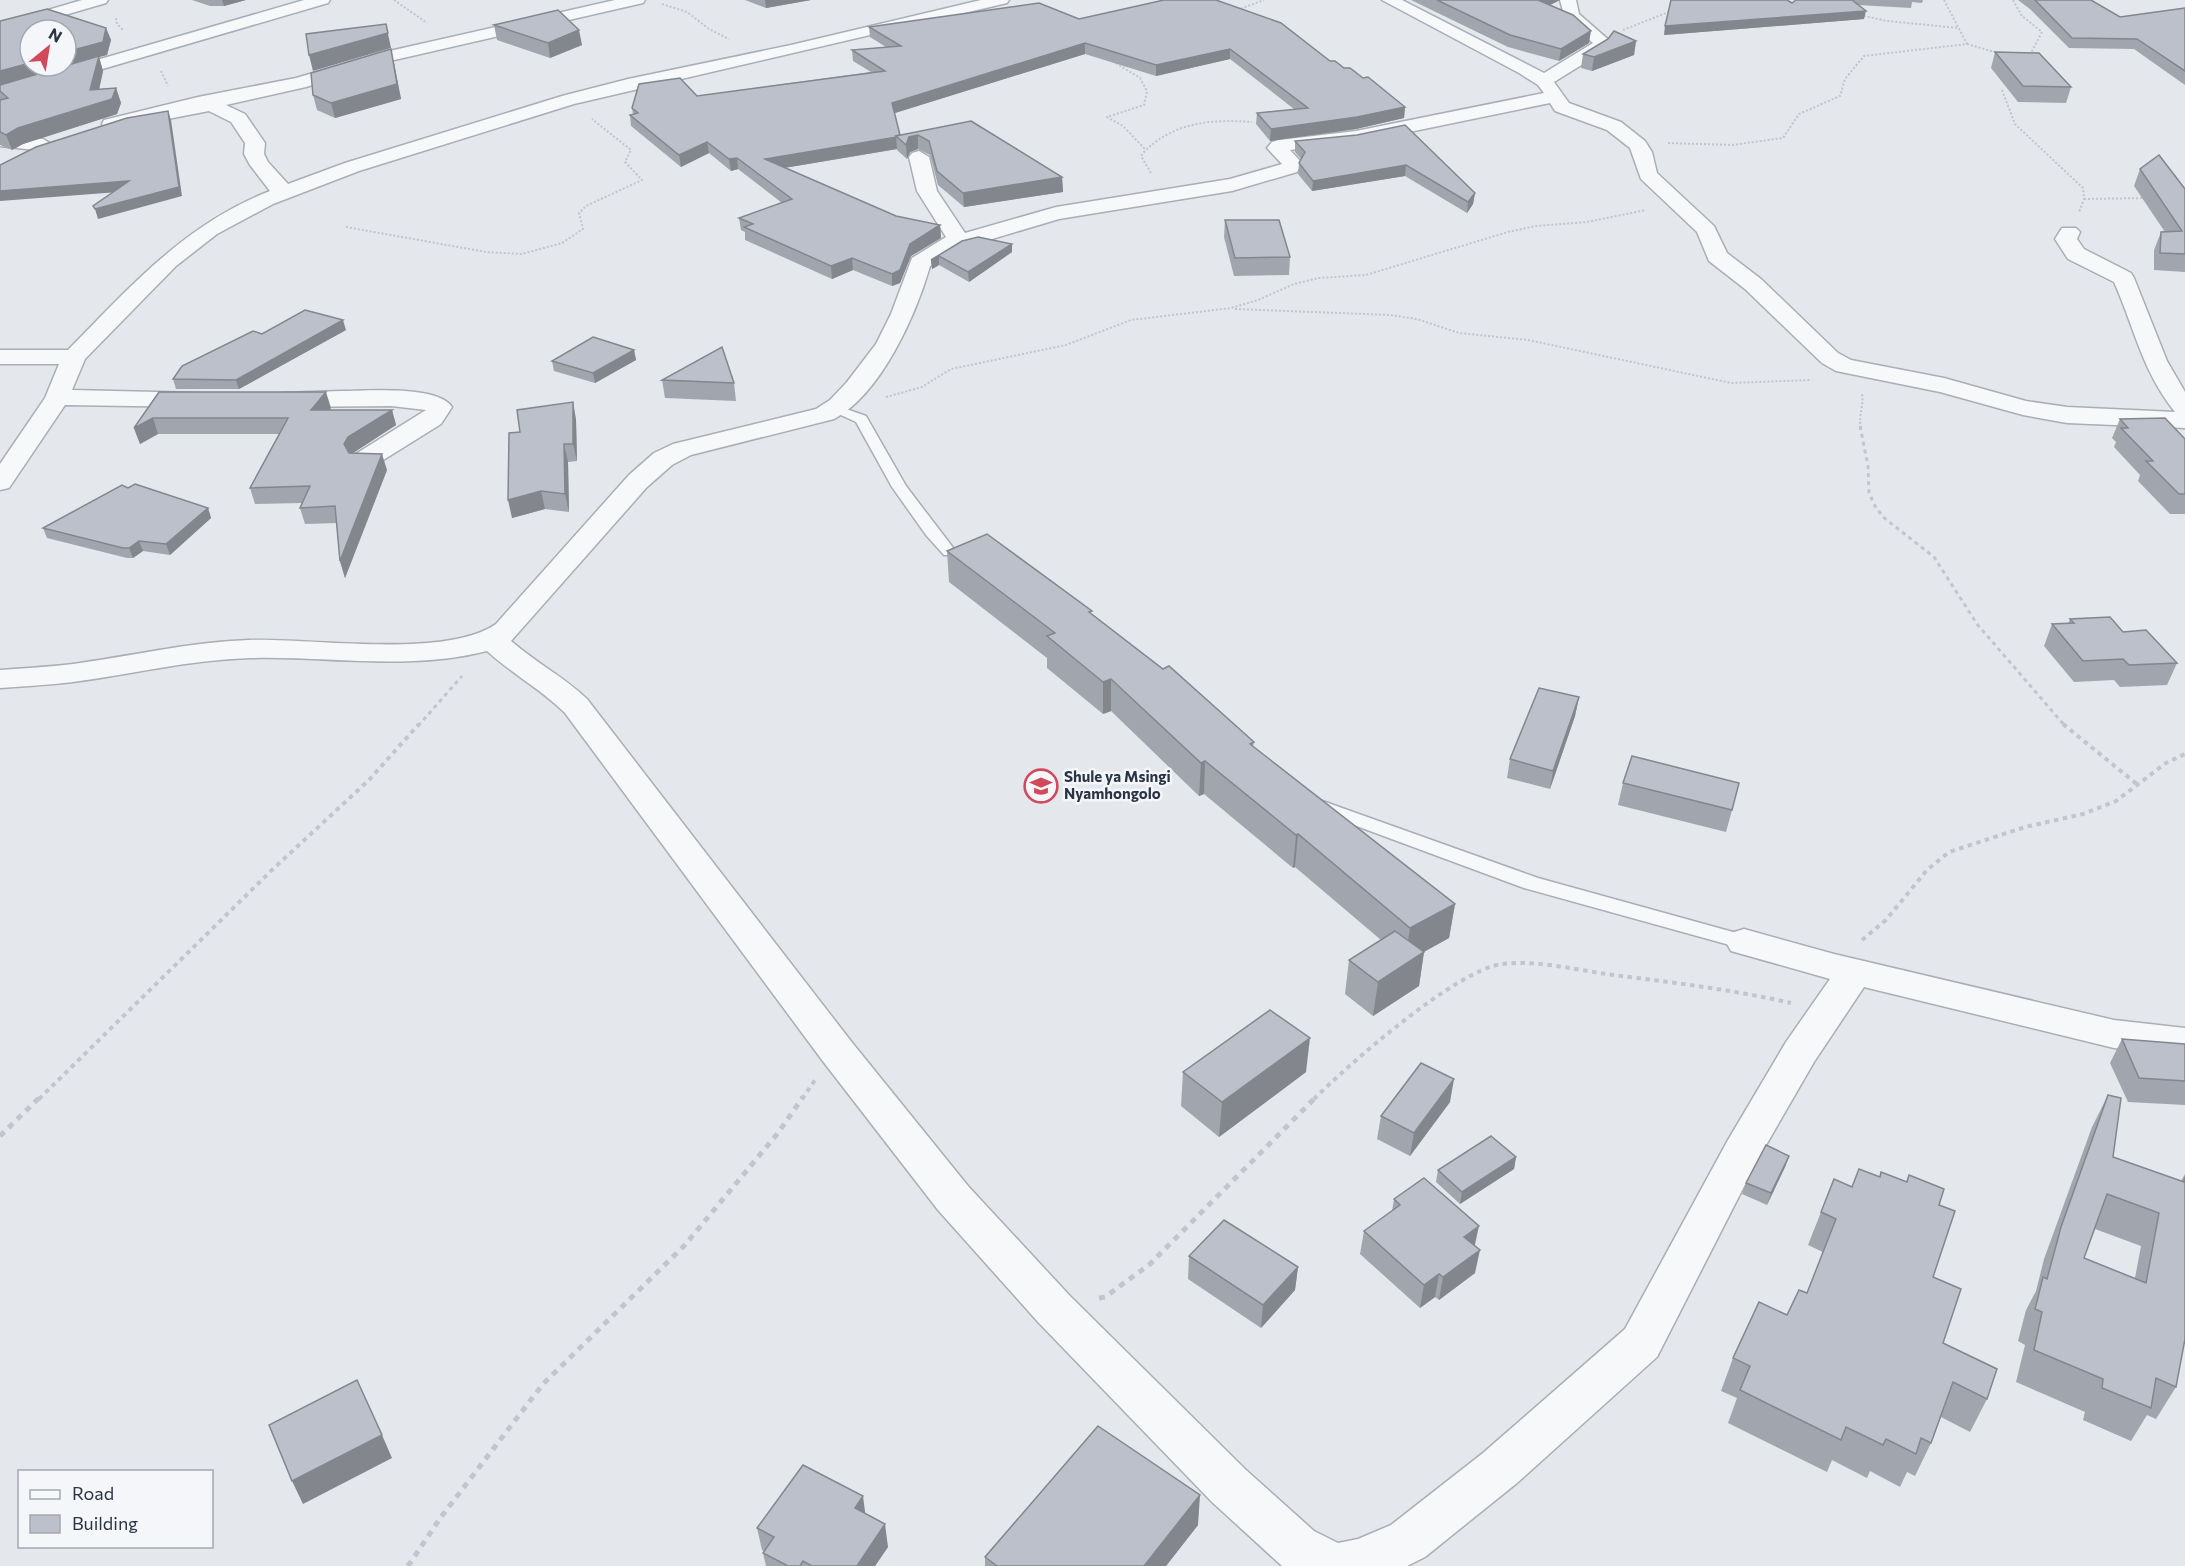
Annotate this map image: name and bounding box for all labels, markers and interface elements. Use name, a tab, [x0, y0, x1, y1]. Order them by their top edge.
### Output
north arrow	[18, 18, 78, 78]
text: N	[46, 23, 66, 46]
place label: Shule ya Msingi Nyamhongolo	[1064, 767, 1171, 802]
school or university icon: Shule ya Msingi Nyamhongolo	[1023, 768, 1059, 804]
legend	[18, 1470, 213, 1548]
text: Road	[72, 1482, 114, 1504]
text: Building	[72, 1512, 138, 1534]

